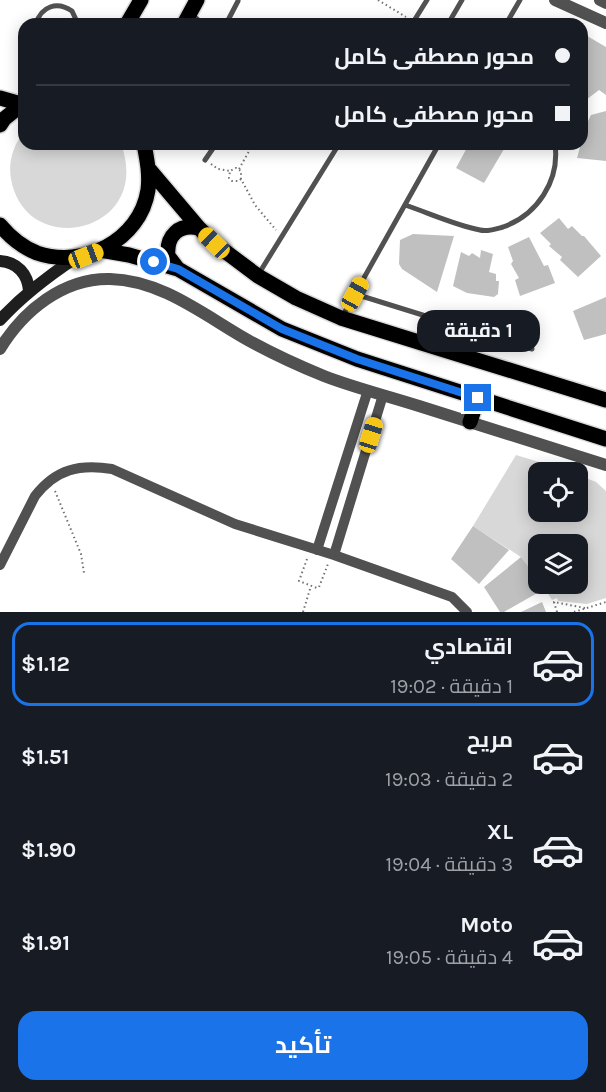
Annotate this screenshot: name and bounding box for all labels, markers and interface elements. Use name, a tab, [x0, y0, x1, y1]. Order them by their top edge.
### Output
text: محور مصطفى كامل	[334, 44, 534, 70]
text: محور مصطفى كامل	[334, 102, 534, 128]
car	[195, 224, 233, 262]
car	[66, 241, 106, 271]
route start	[140, 248, 167, 275]
car	[338, 274, 372, 314]
callout: 1 دقيقة	[416, 311, 540, 353]
text: 1 دقيقة	[444, 319, 513, 342]
route end	[464, 384, 491, 411]
car	[357, 415, 385, 455]
map controls	[528, 462, 588, 594]
button: locate	[528, 462, 588, 522]
button: layers	[528, 534, 588, 594]
text: اقتصادي	[424, 634, 513, 660]
icon: car	[531, 637, 585, 691]
text: $1.12	[21, 651, 70, 677]
text: 1 دقيقة · 19:02	[390, 675, 513, 698]
text: مريح	[467, 727, 513, 753]
icon: car	[531, 730, 585, 784]
text: $1.51	[21, 744, 69, 770]
text: 2 دقيقة · 19:03	[385, 768, 513, 791]
text: XL	[487, 819, 513, 845]
icon: car	[531, 823, 585, 877]
text: $1.90	[21, 837, 76, 863]
text: 3 دقيقة · 19:04	[385, 853, 513, 876]
text: Moto	[460, 912, 513, 938]
icon: car	[531, 916, 585, 970]
text: $1.91	[21, 930, 70, 956]
text: 4 دقيقة · 19:05	[386, 946, 513, 969]
button: تأكيد	[18, 1011, 588, 1080]

